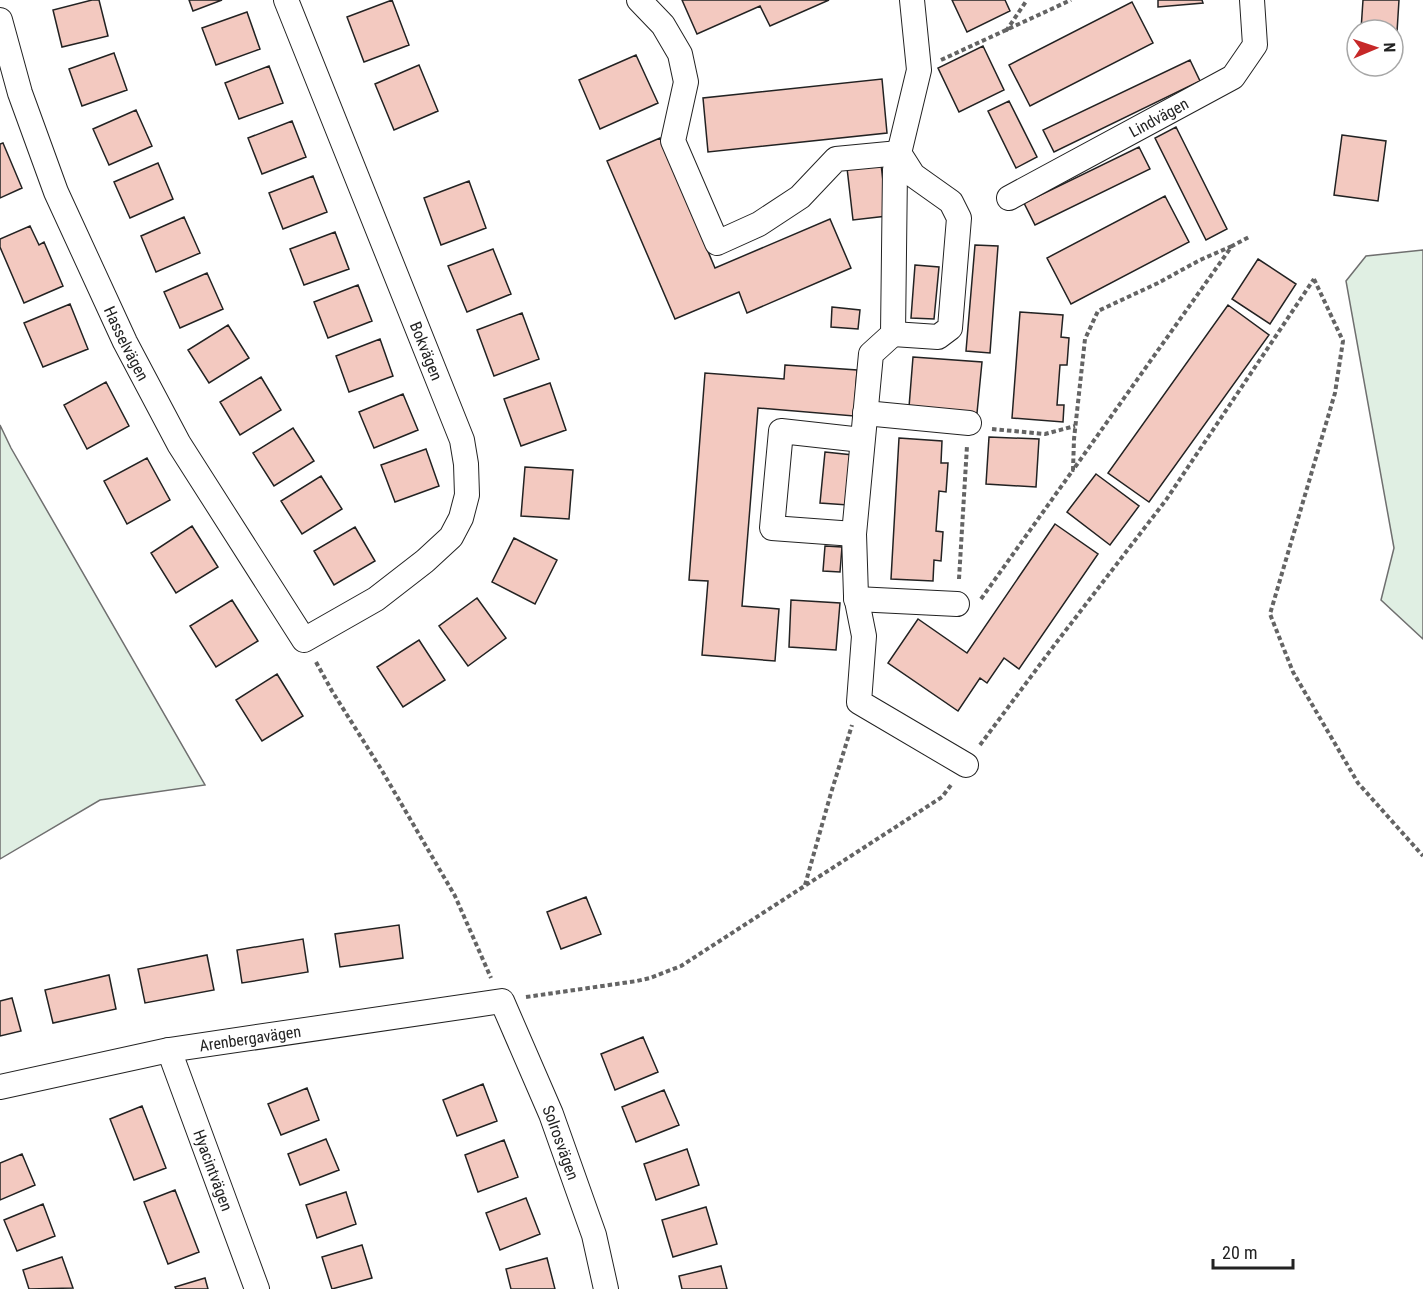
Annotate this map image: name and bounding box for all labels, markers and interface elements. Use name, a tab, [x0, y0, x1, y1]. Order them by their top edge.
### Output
north arrow	[1345, 18, 1405, 78]
text: N	[1380, 42, 1399, 53]
street label: Lindvägen	[1126, 94, 1191, 141]
street label: Hasselvägen	[100, 303, 153, 384]
street label: Bokvägen	[406, 319, 446, 383]
street label: Arenbergavägen	[198, 1021, 302, 1055]
street label: Solrosvägen	[539, 1102, 583, 1182]
street label: Hyacintvägen	[190, 1127, 237, 1213]
scale bar	[1213, 1232, 1292, 1270]
text: 20 m	[1222, 1242, 1257, 1263]

